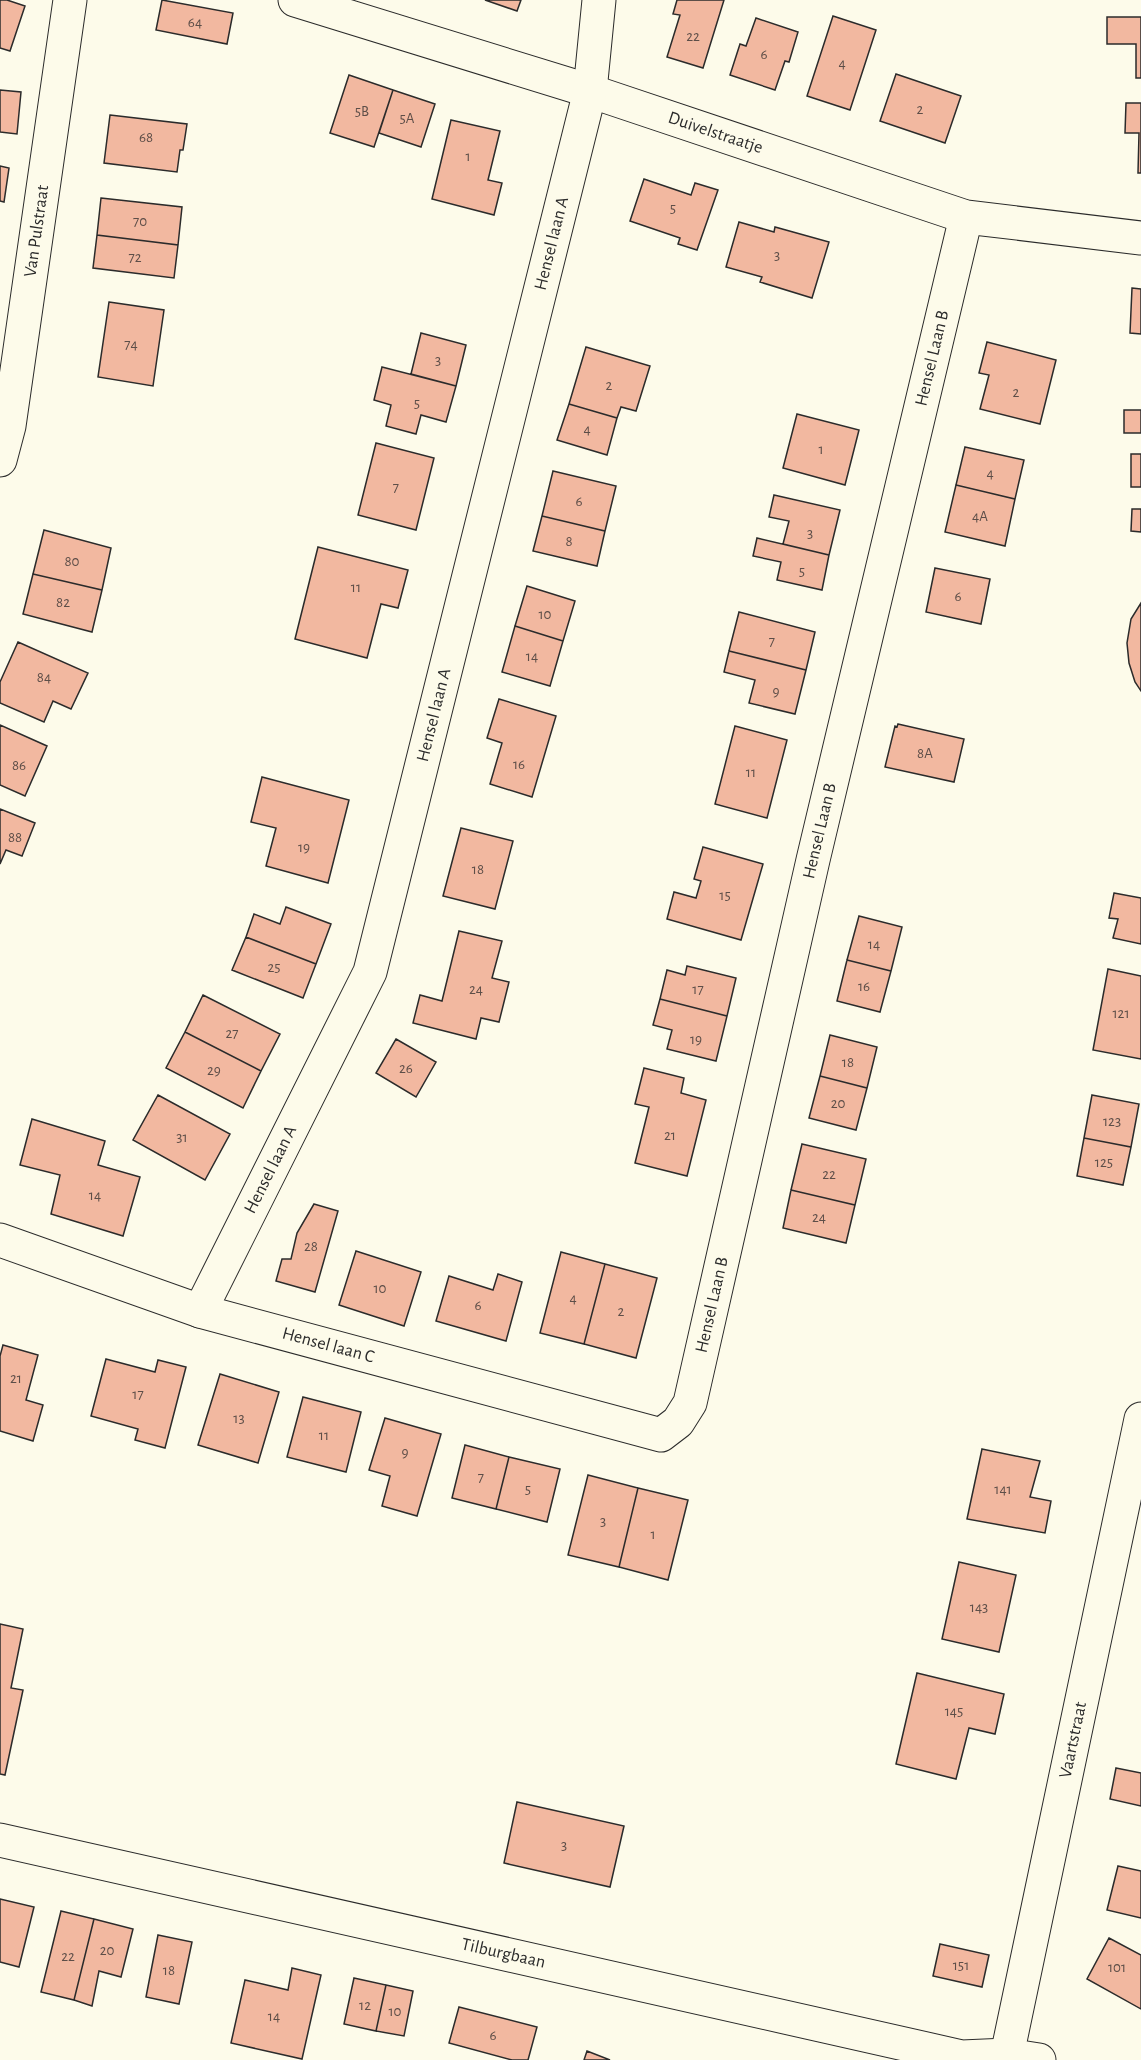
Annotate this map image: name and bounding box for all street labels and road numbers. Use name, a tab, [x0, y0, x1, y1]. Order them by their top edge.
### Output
street label: Duivelstraatje	[666, 109, 765, 157]
street label: Van Pulstraat	[21, 184, 52, 278]
street label: Hensel laan A	[532, 194, 572, 292]
street label: Hensel Laan B	[912, 309, 952, 408]
street label: Hensel laan A	[414, 666, 455, 764]
street label: Hensel Laan B	[800, 781, 840, 881]
street label: Hensel laan A	[241, 1122, 301, 1217]
street label: Hensel Laan B	[693, 1255, 732, 1355]
street label: Hensel laan C	[280, 1325, 376, 1366]
street label: Vaartstraat	[1057, 1700, 1090, 1780]
street label: Tilburgbaan	[460, 1935, 547, 1972]

